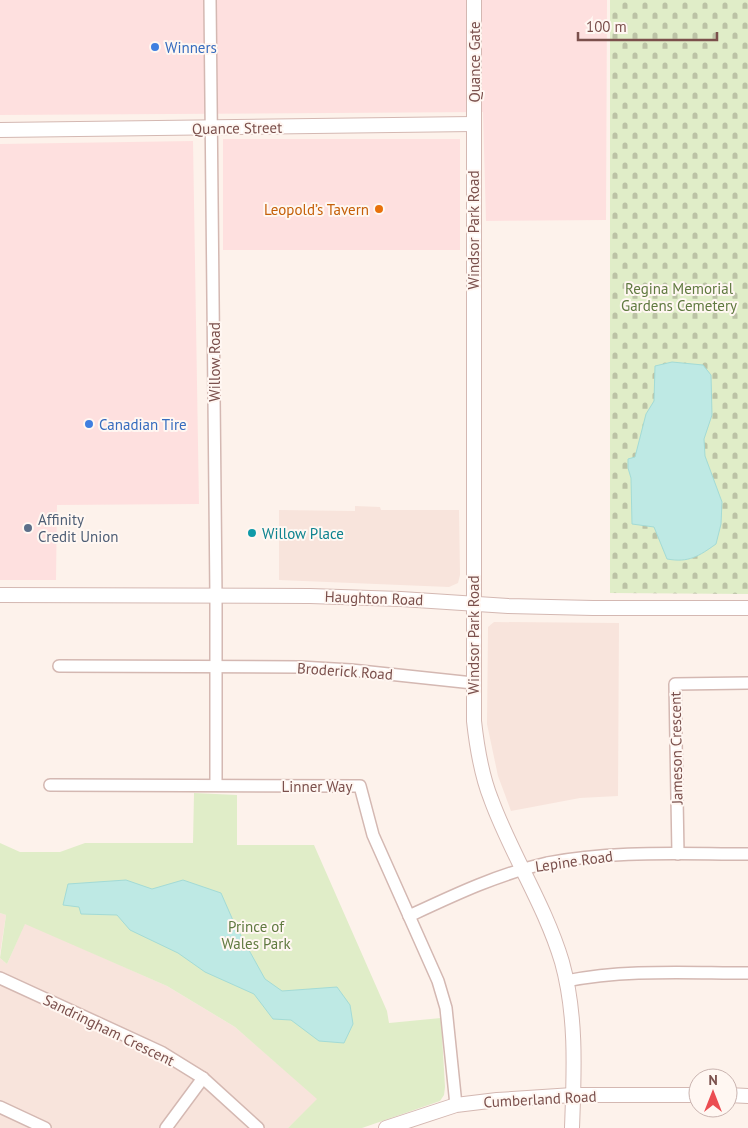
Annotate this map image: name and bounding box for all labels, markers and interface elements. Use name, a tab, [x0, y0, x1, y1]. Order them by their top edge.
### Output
scale bar	[578, 10, 717, 42]
text: 100 m	[586, 17, 627, 36]
street label: Quance Gate	[465, 21, 484, 103]
place label: Winners	[165, 38, 217, 57]
marker: Winners	[149, 41, 161, 53]
street label: Quance Street	[192, 118, 282, 138]
street label: Windsor Park Road	[464, 170, 483, 290]
place label: Leopold’s Tavern	[264, 200, 369, 219]
marker: Leopold’s Tavern	[373, 203, 385, 215]
park label: Regina Memorial Gardens Cemetery	[621, 279, 737, 315]
street label: Willow Road	[205, 322, 224, 402]
place label: Canadian Tire	[99, 415, 187, 434]
marker: Canadian Tire	[83, 418, 95, 430]
place label: Affinity Credit Union	[38, 510, 118, 546]
marker: Affinity Credit Union	[22, 522, 34, 534]
place label: Willow Place	[262, 524, 344, 543]
marker: Willow Place	[246, 527, 258, 539]
street label: Windsor Park Road	[464, 575, 483, 695]
street label: Haughton Road	[324, 587, 424, 609]
street label: Broderick Road	[296, 658, 394, 684]
street label: Jameson Crescent	[666, 691, 687, 806]
street label: Linner Way	[282, 777, 352, 796]
street label: Lepine Road	[534, 846, 614, 876]
park label: Prince of Wales Park	[221, 917, 291, 953]
street label: Sandringham Crescent	[40, 990, 178, 1070]
north arrow	[688, 1068, 738, 1118]
text: N	[708, 1071, 718, 1089]
street label: Cumberland Road	[483, 1087, 597, 1111]

